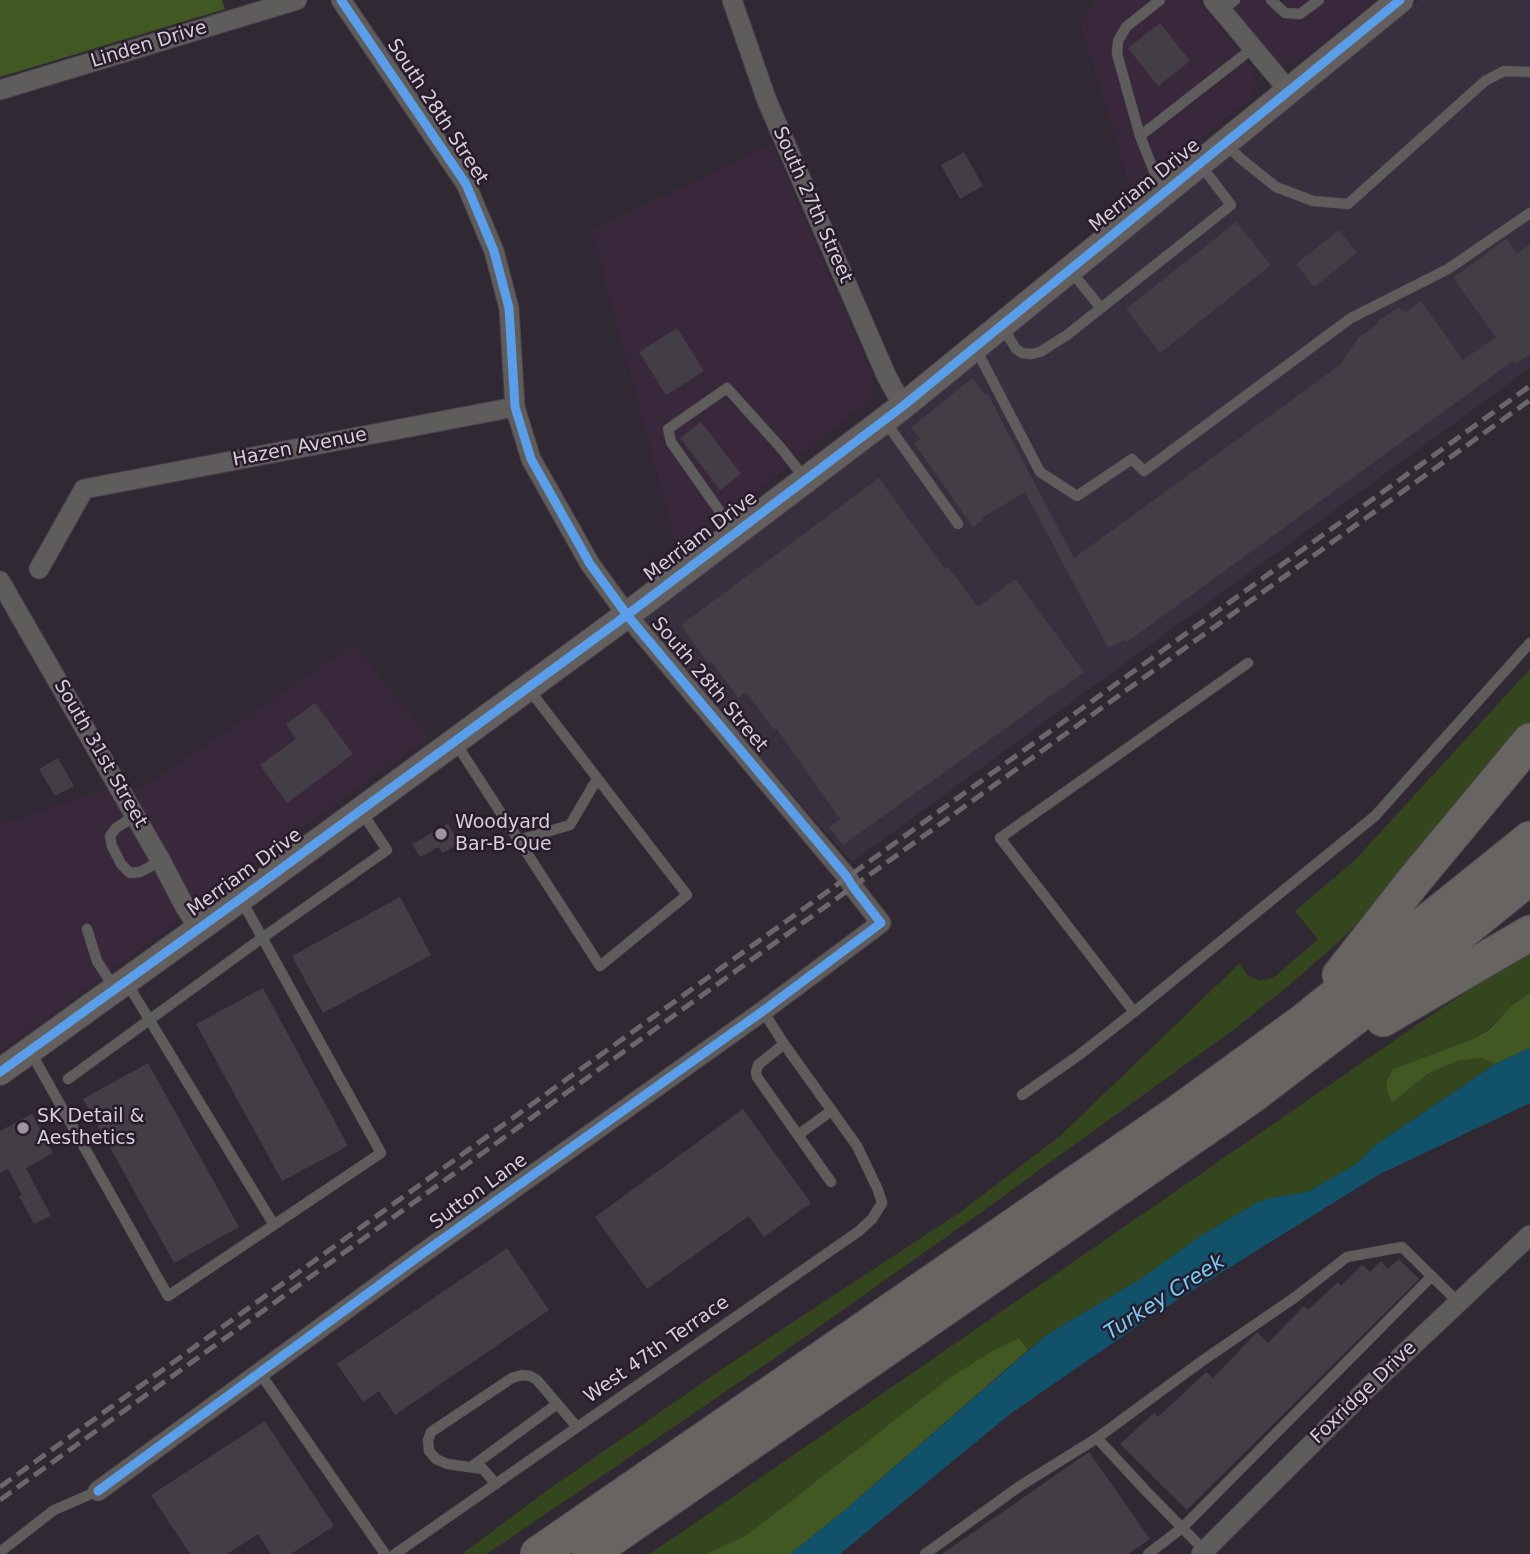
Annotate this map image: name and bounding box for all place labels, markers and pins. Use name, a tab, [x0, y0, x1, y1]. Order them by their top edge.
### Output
place label: Woodyard Bar-B-Que	[455, 812, 552, 856]
marker: Woodyard Bar-B-Que	[433, 826, 449, 842]
place label: SK Detail & Aesthetics	[37, 1106, 144, 1150]
marker: SK Detail & Aesthetics	[15, 1120, 31, 1136]

